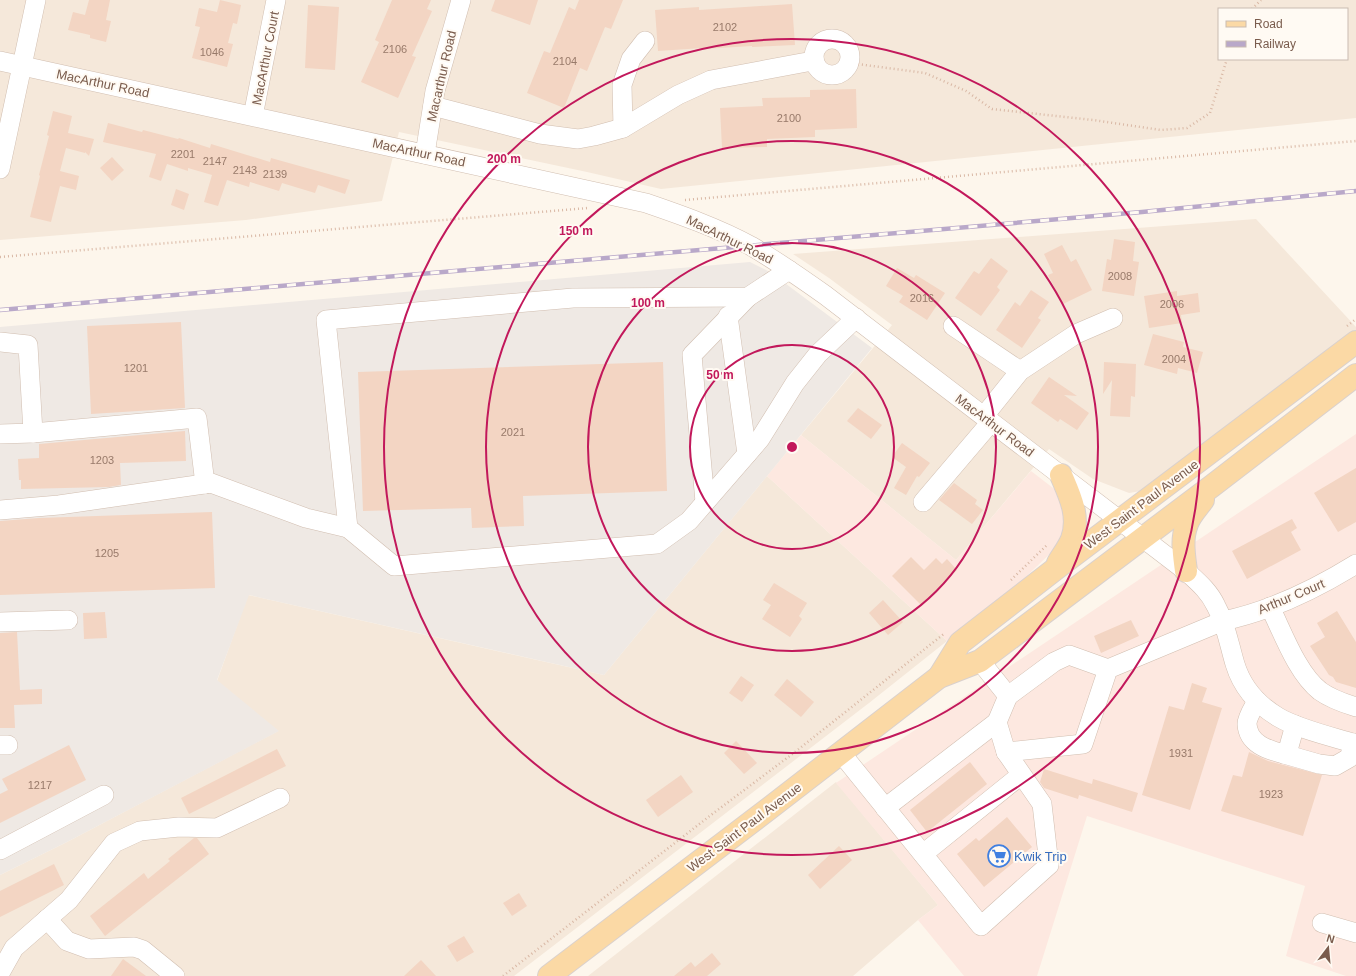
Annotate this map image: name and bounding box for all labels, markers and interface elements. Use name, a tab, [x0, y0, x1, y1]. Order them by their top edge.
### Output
legend	[1218, 8, 1348, 60]
street label: MacArthur Court	[249, 9, 282, 106]
text: Road	[1254, 17, 1283, 31]
house number: 2102	[713, 21, 737, 33]
street label: Macarthur Road	[424, 29, 459, 123]
text: Railway	[1254, 37, 1296, 51]
house number: 2106	[383, 43, 407, 55]
house number: 1046	[200, 46, 224, 58]
house number: 2104	[553, 55, 577, 67]
street label: MacArthur Road	[55, 66, 151, 101]
house number: 2100	[777, 112, 801, 124]
street label: MacArthur Road	[371, 135, 467, 170]
house number: 2201	[171, 148, 195, 160]
text: 200 m	[487, 152, 521, 166]
house number: 2147	[203, 155, 227, 167]
house number: 2143	[233, 164, 257, 176]
house number: 2139	[263, 168, 287, 180]
street label: MacArthur Road	[684, 212, 776, 267]
text: 150 m	[559, 224, 593, 238]
house number: 2008	[1108, 270, 1132, 282]
house number: 2016	[910, 292, 934, 304]
text: 100 m	[631, 296, 665, 310]
house number: 2006	[1160, 298, 1184, 310]
house number: 2004	[1162, 353, 1186, 365]
house number: 1201	[124, 362, 148, 374]
text: 50 m	[706, 368, 734, 382]
street label: MacArthur Road	[952, 391, 1037, 460]
house number: 2021	[501, 426, 525, 438]
centre of rings	[785, 440, 799, 454]
house number: 1203	[90, 454, 114, 466]
street label: West Saint Paul Avenue	[1081, 457, 1201, 552]
house number: 1205	[95, 547, 119, 559]
street label: Arthur Court	[1256, 576, 1327, 617]
house number: 1931	[1169, 747, 1193, 759]
house number: 1217	[28, 779, 52, 791]
street label: West Saint Paul Avenue	[684, 780, 804, 875]
house number: 1923	[1259, 788, 1283, 800]
supermarket icon: Kwik Trip	[986, 843, 1012, 869]
place label: Kwik Trip	[1014, 849, 1067, 864]
north arrow	[1308, 928, 1348, 968]
text: N	[1325, 932, 1336, 945]

